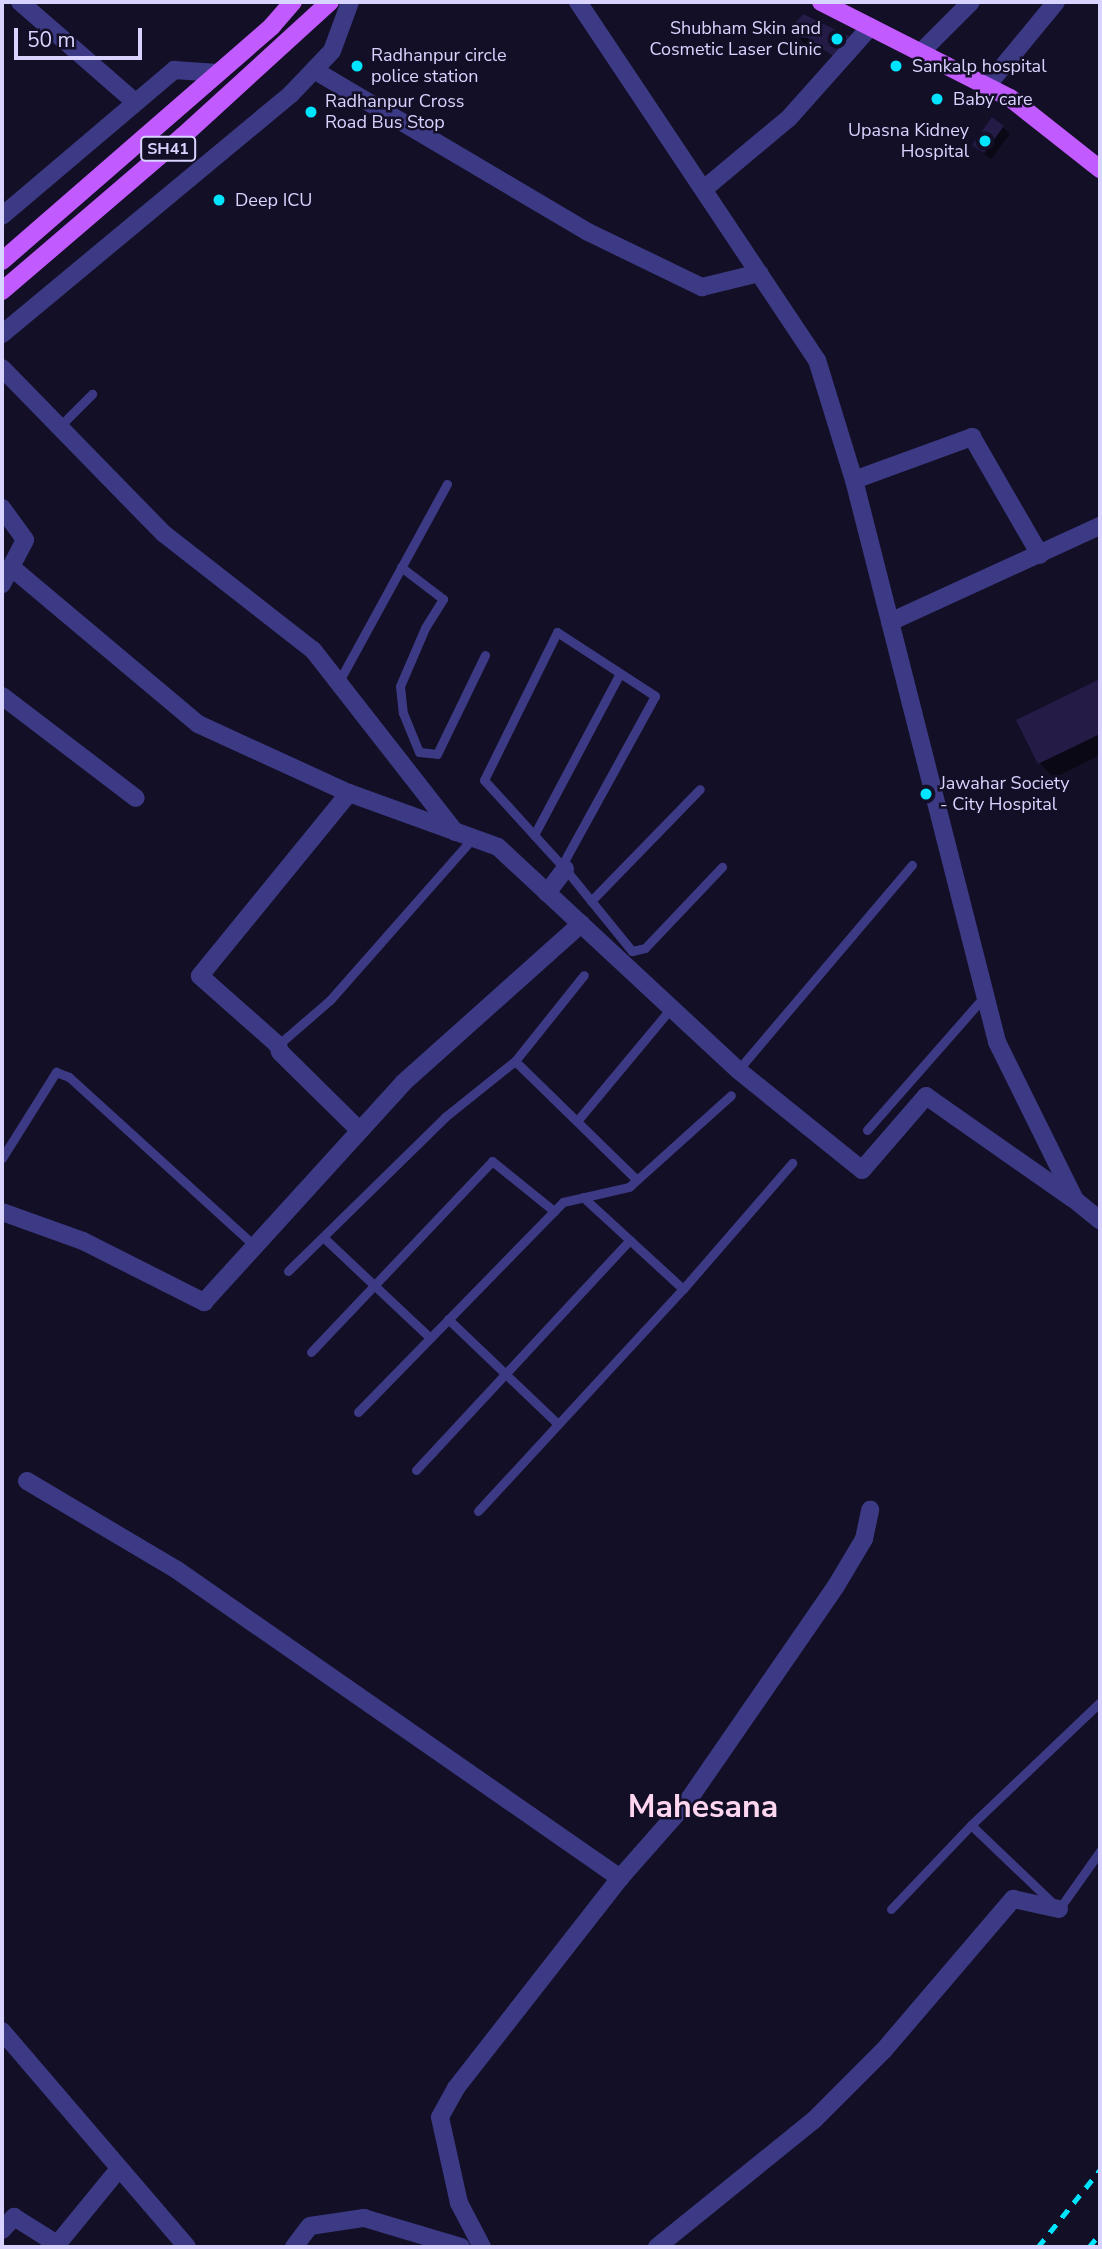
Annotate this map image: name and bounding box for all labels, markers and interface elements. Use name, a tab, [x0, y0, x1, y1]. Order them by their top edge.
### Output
scale bar	[18, 14, 145, 58]
place label: Shubham Skin and Cosmetic Laser Clinic	[649, 18, 821, 60]
text: 50 m	[27, 26, 76, 54]
marker: Shubham Skin and Cosmetic Laser Clinic	[827, 29, 847, 49]
place label: Radhanpur circle police station	[371, 45, 507, 88]
place label: Sankalp hospital	[912, 55, 1046, 77]
marker: Sankalp hospital	[886, 56, 906, 76]
marker: Radhanpur circle police station	[349, 58, 365, 74]
place label: Baby care	[953, 88, 1033, 110]
marker: Baby care	[927, 89, 947, 109]
place label: Radhanpur Cross Road Bus Stop	[325, 91, 464, 134]
marker: Radhanpur Cross Road Bus Stop	[303, 104, 319, 120]
place label: Upasna Kidney Hospital	[848, 120, 969, 162]
marker: Upasna Kidney Hospital	[975, 131, 995, 151]
road number: SH41	[140, 136, 196, 162]
place label: Deep ICU	[235, 189, 312, 211]
marker: Deep ICU	[209, 190, 229, 210]
place label: Jawahar Society - City Hospital	[940, 773, 1069, 816]
marker: Jawahar Society - City Hospital	[918, 786, 934, 802]
district label: Mahesana	[628, 1788, 778, 1826]

